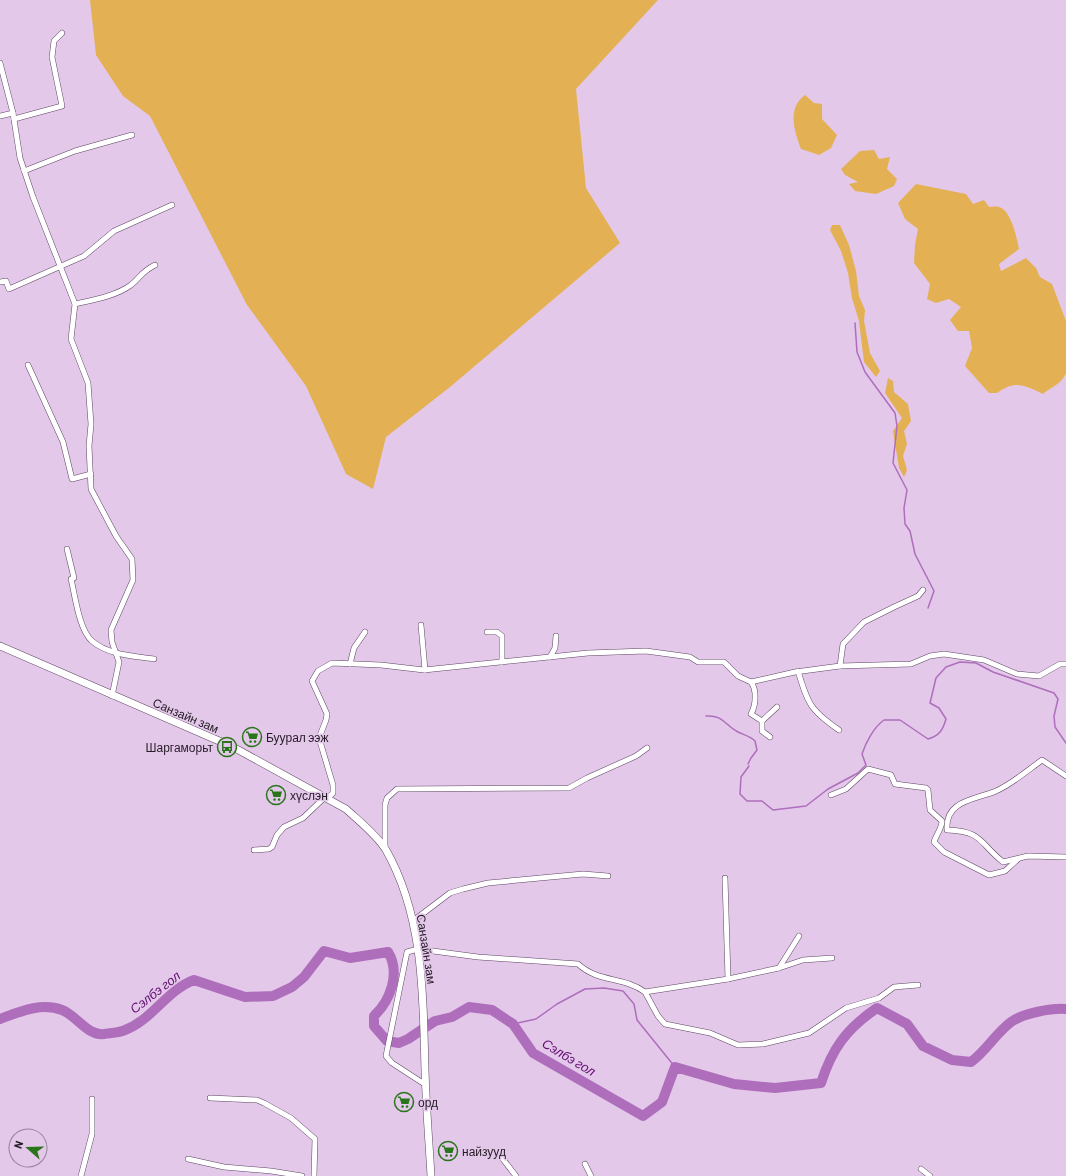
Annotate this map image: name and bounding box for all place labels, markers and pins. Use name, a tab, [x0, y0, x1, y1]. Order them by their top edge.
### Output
supermarket icon: Буурал ээж	[241, 726, 263, 748]
place label: Буурал ээж	[266, 730, 329, 745]
bus stop icon: Шаргаморьт	[216, 736, 238, 758]
place label: Шаргаморьт	[145, 740, 213, 755]
supermarket icon: хүслэн	[265, 784, 287, 806]
place label: хүслэн	[290, 788, 328, 803]
supermarket icon: орд	[393, 1091, 415, 1113]
place label: орд	[418, 1095, 438, 1110]
supermarket icon: найзууд	[437, 1140, 459, 1162]
place label: найзууд	[462, 1144, 506, 1159]

